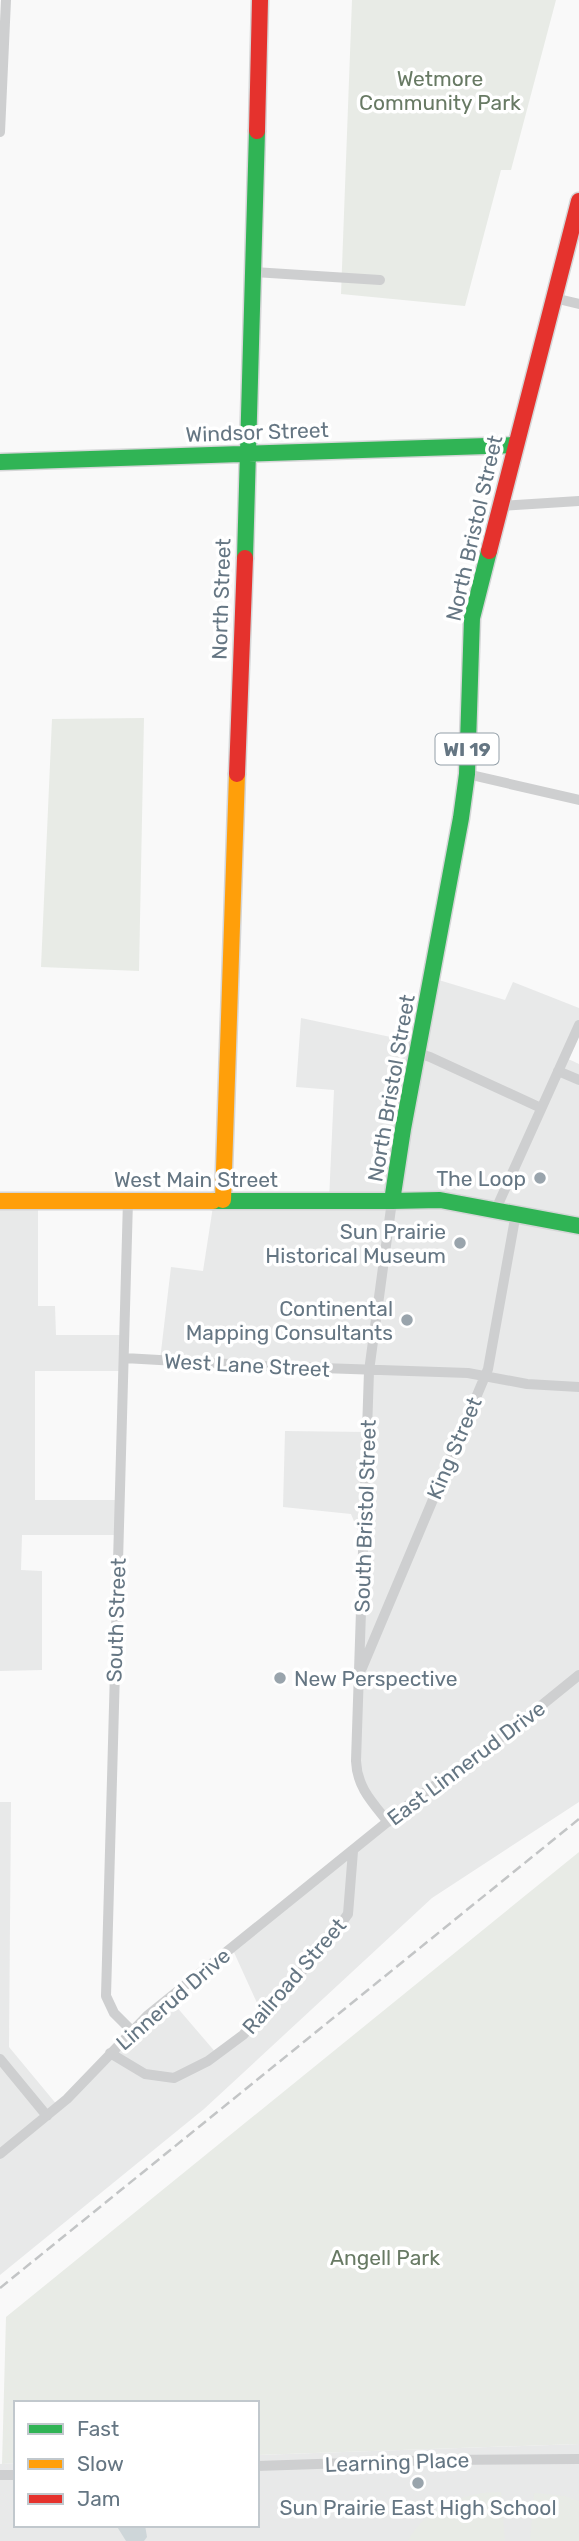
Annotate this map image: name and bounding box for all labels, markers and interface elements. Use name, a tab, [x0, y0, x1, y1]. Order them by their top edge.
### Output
park label: Wetmore Community Park	[359, 66, 521, 115]
street label: Windsor Street	[185, 417, 329, 447]
street label: North Bristol Street	[440, 433, 508, 623]
street label: North Street	[206, 538, 236, 660]
road number: WI 19	[435, 734, 498, 764]
street label: North Bristol Street	[362, 992, 420, 1184]
place label: The Loop	[436, 1166, 526, 1191]
street label: West Main Street	[114, 1167, 278, 1192]
marker: The Loop	[532, 1170, 548, 1186]
place label: Sun Prairie Historical Museum	[265, 1219, 446, 1268]
marker: Sun Prairie Historical Museum	[452, 1235, 468, 1251]
place label: Continental Mapping Consultants	[186, 1296, 393, 1345]
marker: Continental Mapping Consultants	[399, 1312, 415, 1328]
street label: West Lane Street	[163, 1348, 331, 1382]
street label: King Street	[421, 1393, 487, 1503]
street label: South Bristol Street	[349, 1419, 381, 1613]
street label: South Street	[101, 1557, 131, 1683]
place label: New Perspective	[294, 1666, 458, 1691]
marker: New Perspective	[272, 1670, 288, 1686]
street label: East Linnerud Drive	[382, 1695, 550, 1831]
street label: Railroad Street	[237, 1913, 351, 2039]
street label: Linnerud Drive	[111, 1943, 235, 2055]
park label: Angell Park	[330, 2245, 440, 2270]
legend	[14, 2401, 259, 2527]
text: Fast	[77, 2416, 119, 2441]
street label: Learning Place	[324, 2447, 470, 2477]
text: Slow	[77, 2451, 124, 2476]
marker: Sun Prairie East High School	[410, 2475, 426, 2491]
text: Jam	[77, 2486, 121, 2511]
place label: Sun Prairie East High School	[279, 2495, 557, 2520]

